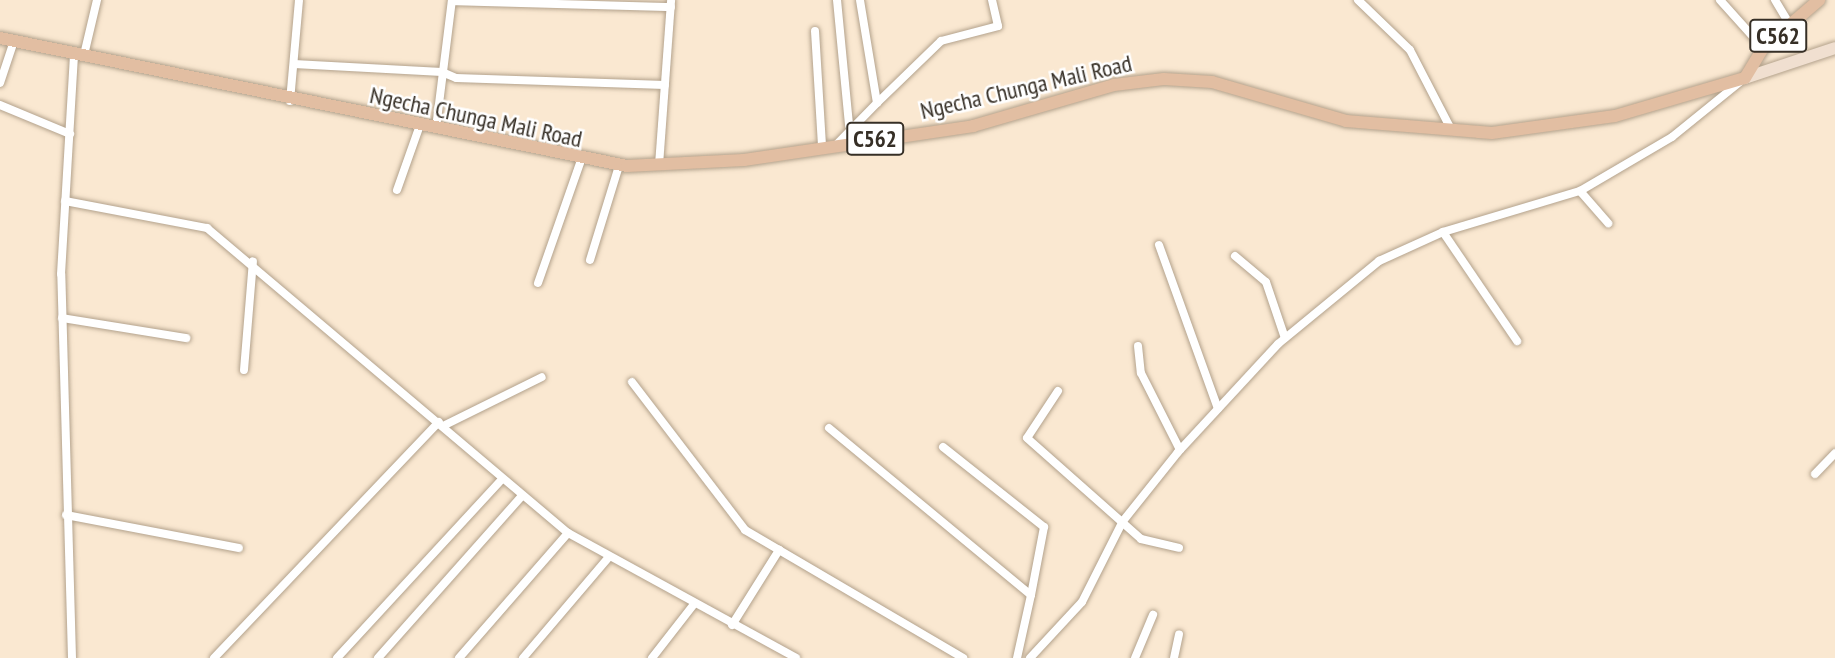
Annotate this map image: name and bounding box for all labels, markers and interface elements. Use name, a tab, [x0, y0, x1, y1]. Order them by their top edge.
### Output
road number: C562	[1748, 17, 1808, 56]
street label: Ngecha Chunga Mali Road	[917, 49, 1135, 125]
street label: Ngecha Chunga Mali Road	[367, 80, 585, 154]
road number: C562	[845, 120, 905, 158]

